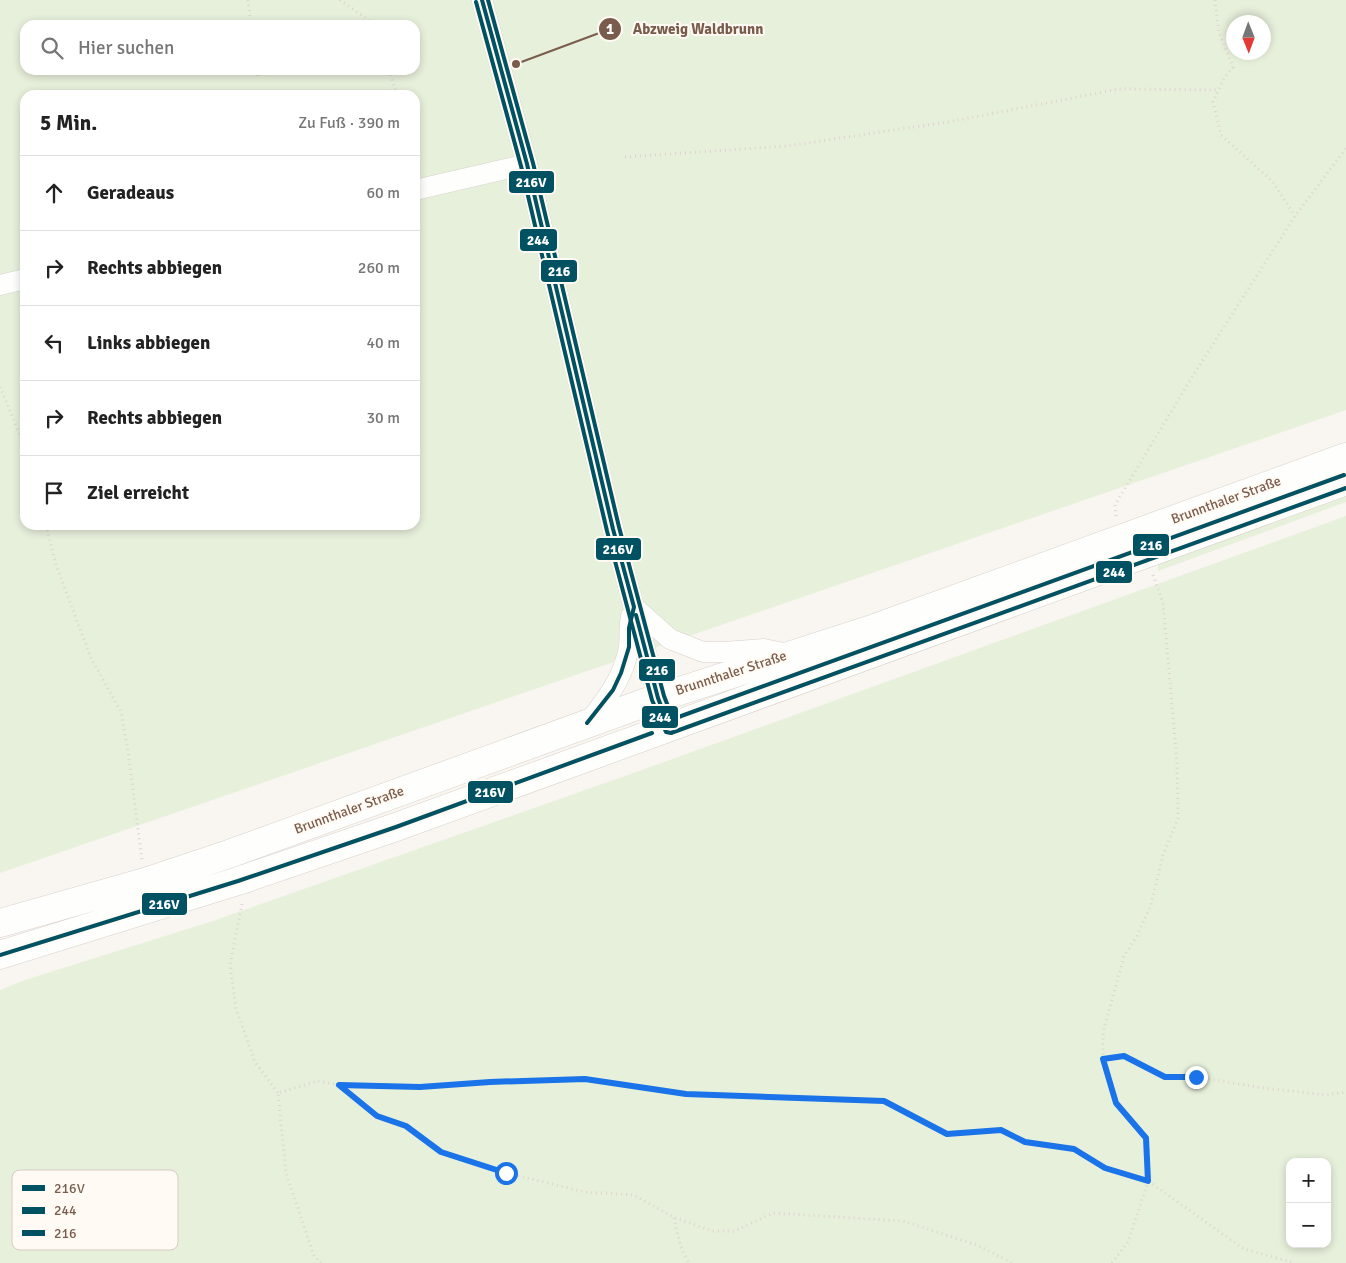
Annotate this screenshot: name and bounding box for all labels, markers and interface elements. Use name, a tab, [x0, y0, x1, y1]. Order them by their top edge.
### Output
callout: Abzweig Waldbrunn	[598, 14, 773, 44]
north arrow	[1226, 15, 1271, 60]
search box	[20, 20, 420, 75]
text: 1	[606, 20, 614, 38]
text: Abzweig Waldbrunn	[633, 20, 763, 38]
icon: search	[38, 34, 66, 62]
text: Hier suchen	[78, 36, 174, 60]
text: 5 Min.	[40, 110, 97, 136]
text: Zu Fuß · 390 m	[298, 113, 400, 133]
line badge: 216V	[508, 170, 555, 194]
text: 216V	[515, 174, 547, 191]
icon: ahead	[40, 179, 68, 207]
text: Geradeaus	[87, 181, 174, 205]
text: 60 m	[366, 183, 400, 203]
line badge: 244	[519, 228, 558, 252]
text: 244	[527, 232, 550, 249]
icon: right	[40, 254, 68, 282]
text: Rechts abbiegen	[87, 256, 222, 280]
text: 260 m	[358, 258, 400, 278]
line badge: 216	[540, 259, 578, 283]
text: 216	[548, 263, 571, 280]
icon: left	[40, 329, 68, 357]
text: Links abbiegen	[87, 331, 210, 355]
text: 40 m	[366, 333, 400, 353]
icon: right	[40, 404, 68, 432]
text: Rechts abbiegen	[87, 406, 222, 430]
text: 30 m	[366, 408, 400, 428]
street label: Brunnthaler Straße	[1169, 472, 1283, 528]
icon: arrive	[40, 479, 68, 507]
text: Ziel erreicht	[87, 481, 189, 505]
line badge: 216	[1132, 533, 1170, 557]
line badge: 216V	[595, 537, 642, 561]
text: 216	[1140, 537, 1163, 554]
text: 216V	[602, 541, 634, 558]
line badge: 244	[1095, 560, 1133, 584]
text: 244	[1103, 564, 1126, 581]
street label: Brunnthaler Straße	[673, 647, 789, 699]
line badge: 216	[638, 658, 676, 682]
text: 216	[646, 662, 669, 679]
line badge: 244	[641, 705, 679, 729]
text: 244	[649, 709, 672, 726]
line badge: 216V	[467, 780, 514, 804]
street label: Brunnthaler Straße	[292, 782, 406, 838]
text: 216V	[474, 784, 506, 801]
line badge: 216V	[141, 892, 188, 916]
text: 216V	[148, 896, 180, 913]
route end	[1185, 1066, 1208, 1089]
map controls	[1286, 1158, 1331, 1248]
button: +	[1286, 1158, 1331, 1203]
route start	[495, 1162, 518, 1185]
legend	[12, 1170, 178, 1250]
text: 216V	[54, 1180, 85, 1197]
text: 244	[54, 1202, 77, 1219]
button: −	[1286, 1203, 1331, 1248]
text: 216	[54, 1225, 77, 1242]

